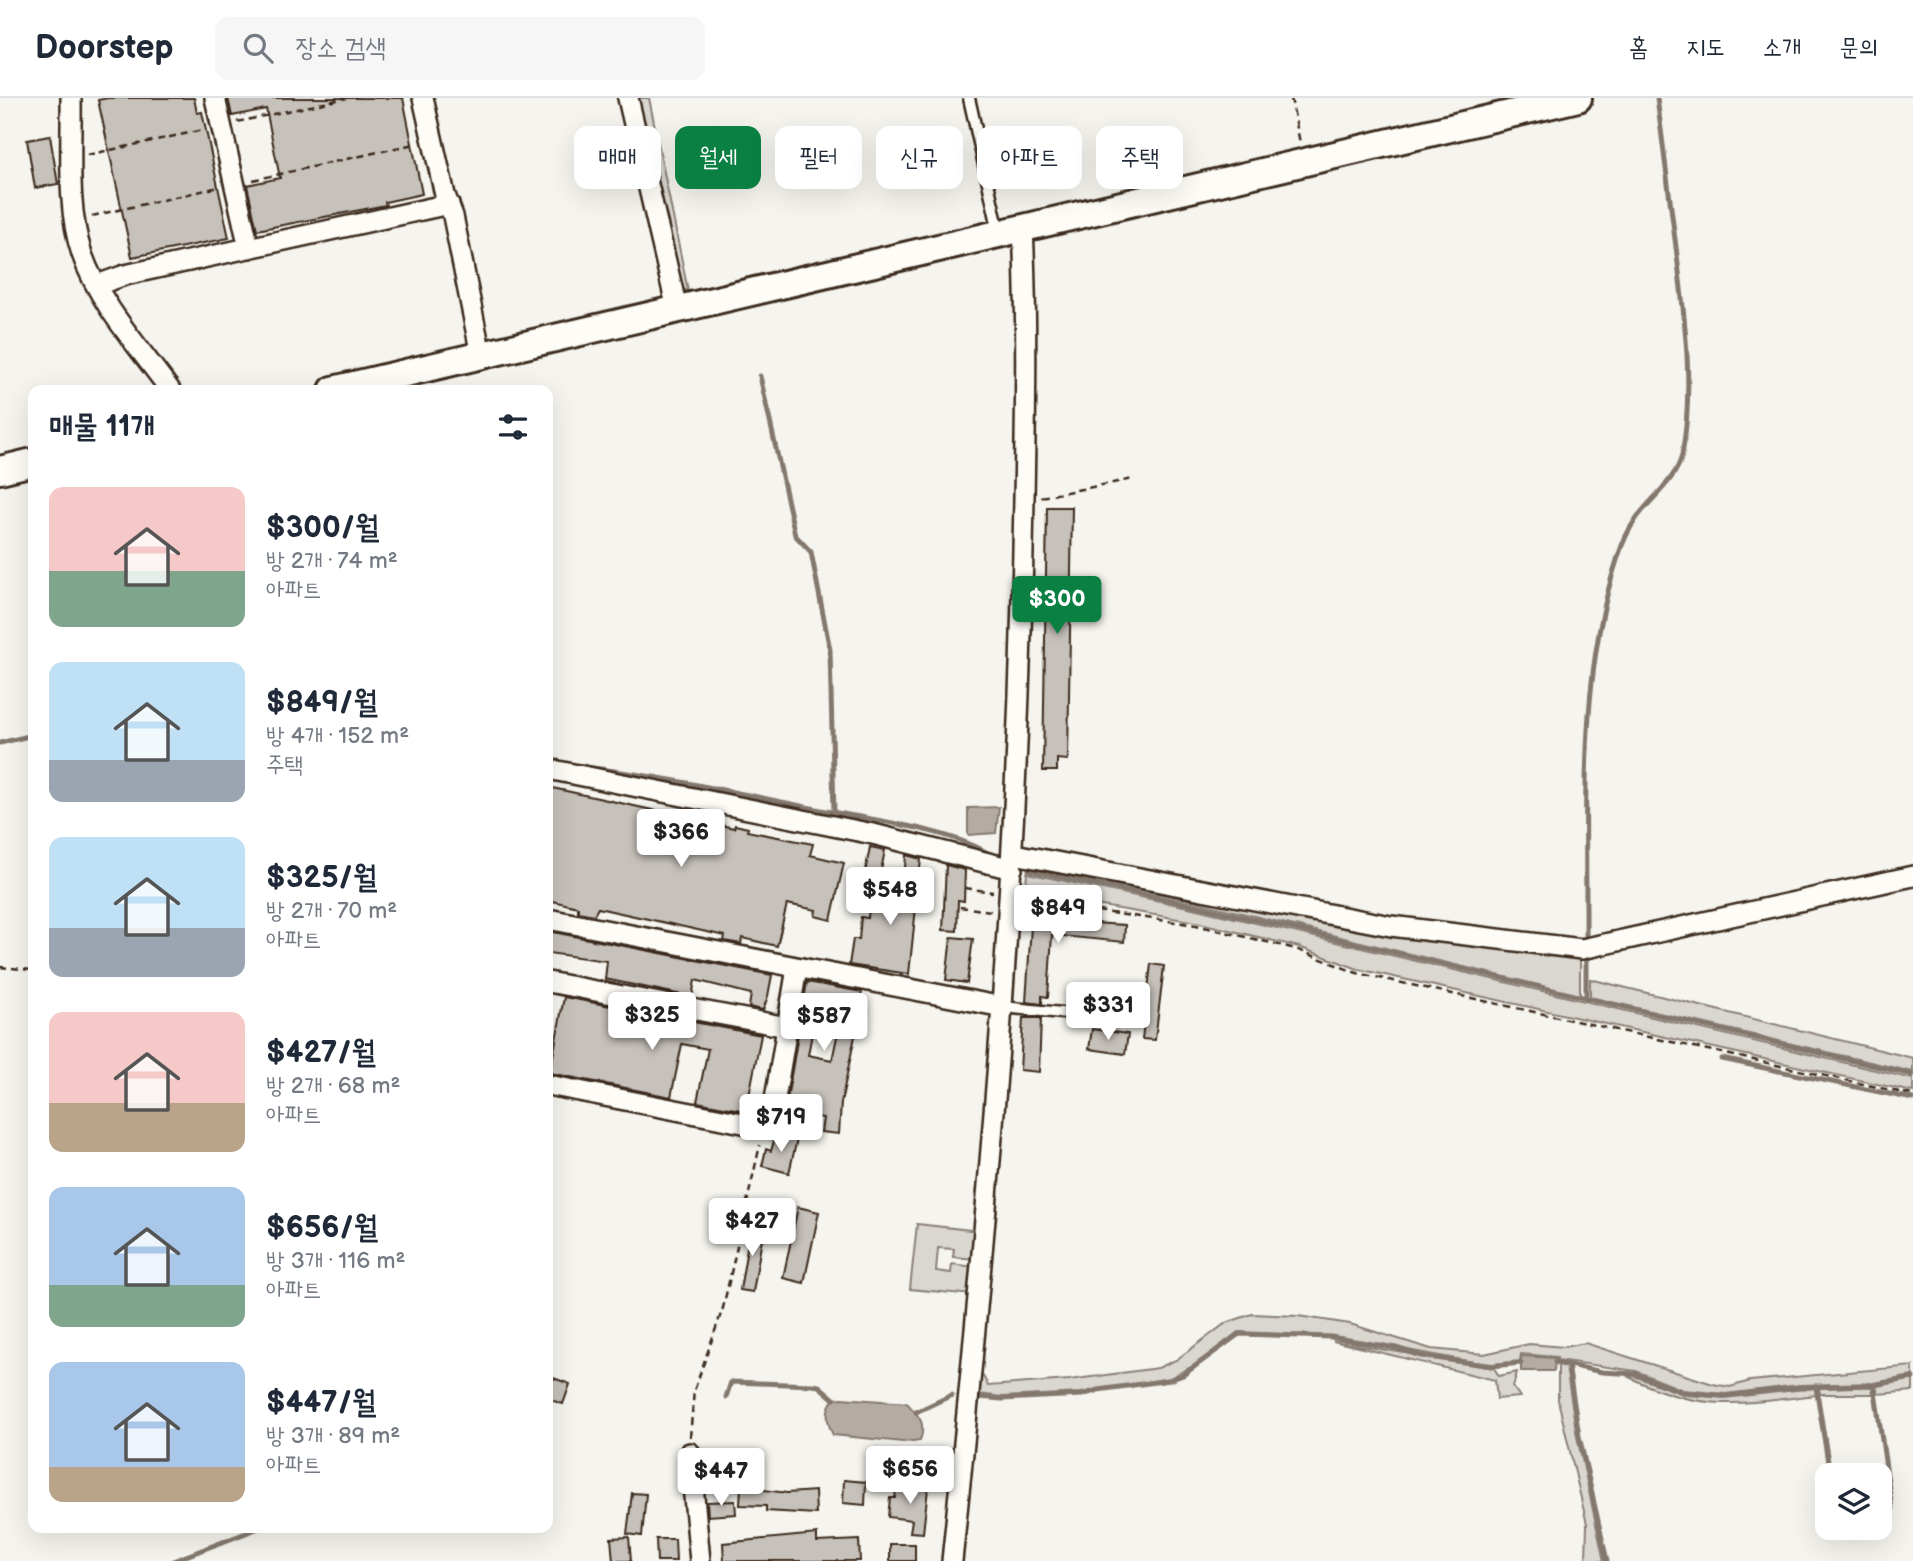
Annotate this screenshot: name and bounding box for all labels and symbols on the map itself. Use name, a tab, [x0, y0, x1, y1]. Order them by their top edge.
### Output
pin: $300	[1016, 576, 1098, 636]
pin: $366	[640, 810, 722, 869]
pin: $548	[849, 868, 931, 927]
pin: $849	[1017, 886, 1099, 945]
pin: $331	[1067, 982, 1149, 1042]
pin: $325	[611, 992, 693, 1052]
pin: $587	[783, 993, 865, 1053]
pin: $719	[740, 1094, 822, 1154]
pin: $427	[711, 1198, 793, 1258]
pin: $656	[869, 1446, 951, 1506]
pin: $447	[680, 1448, 762, 1508]

